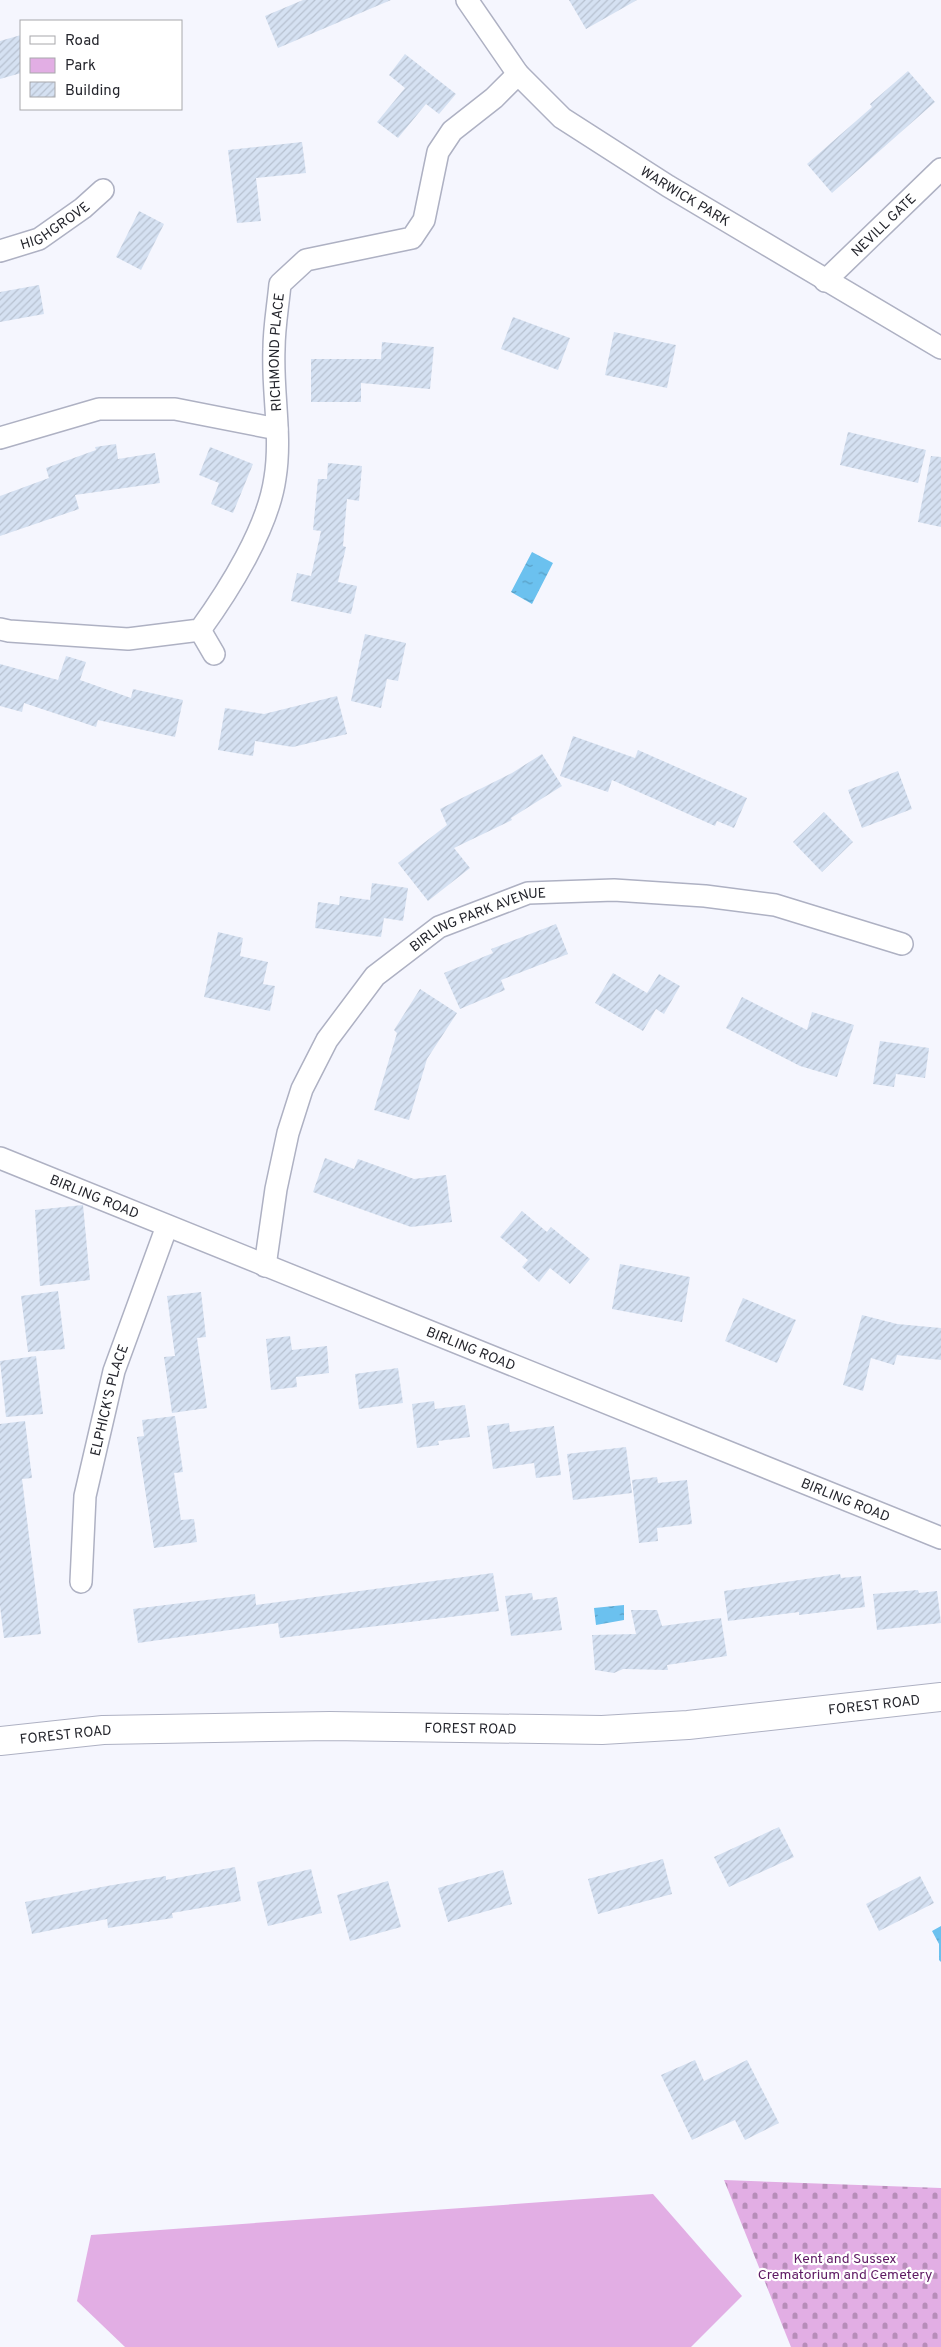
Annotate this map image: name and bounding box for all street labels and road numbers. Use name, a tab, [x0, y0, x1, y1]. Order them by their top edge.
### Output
street label: WARWICK PARK	[637, 163, 733, 231]
street label: NEVILL GATE	[848, 191, 920, 261]
street label: HIGHGROVE	[19, 199, 94, 254]
street label: RICHMOND PLACE	[267, 292, 289, 412]
street label: BIRLING PARK AVENUE	[407, 885, 546, 956]
street label: BIRLING ROAD	[47, 1172, 141, 1223]
street label: BIRLING ROAD	[423, 1324, 518, 1375]
street label: ELPHICK'S PLACE	[88, 1342, 133, 1458]
street label: BIRLING ROAD	[798, 1475, 892, 1526]
street label: FOREST ROAD	[827, 1692, 921, 1719]
street label: FOREST ROAD	[424, 1720, 517, 1739]
street label: FOREST ROAD	[19, 1723, 112, 1749]

